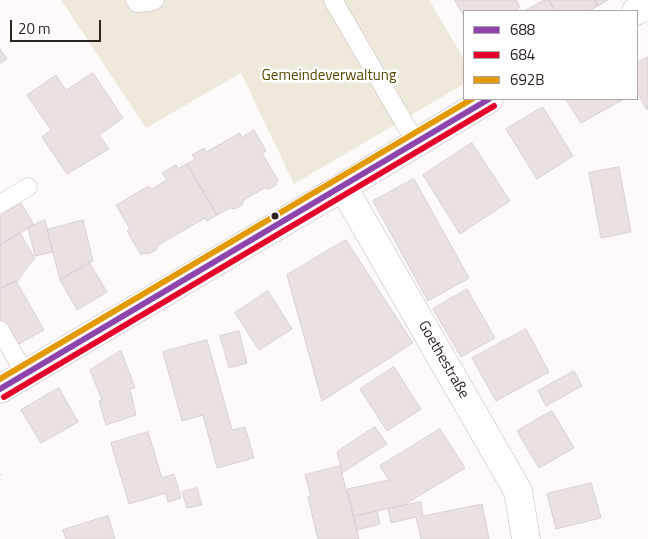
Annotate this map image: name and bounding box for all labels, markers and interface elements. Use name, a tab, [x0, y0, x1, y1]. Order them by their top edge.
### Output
scale bar	[12, 10, 104, 42]
legend	[463, 10, 638, 100]
text: 20 m	[18, 17, 51, 40]
text: 688	[510, 18, 535, 41]
text: 684	[510, 43, 535, 66]
park label: Gemeindeverwaltung	[262, 67, 396, 85]
text: 692B	[510, 68, 544, 91]
unlabelled marker	[270, 211, 280, 221]
street label: Goethestraße	[414, 318, 472, 402]

